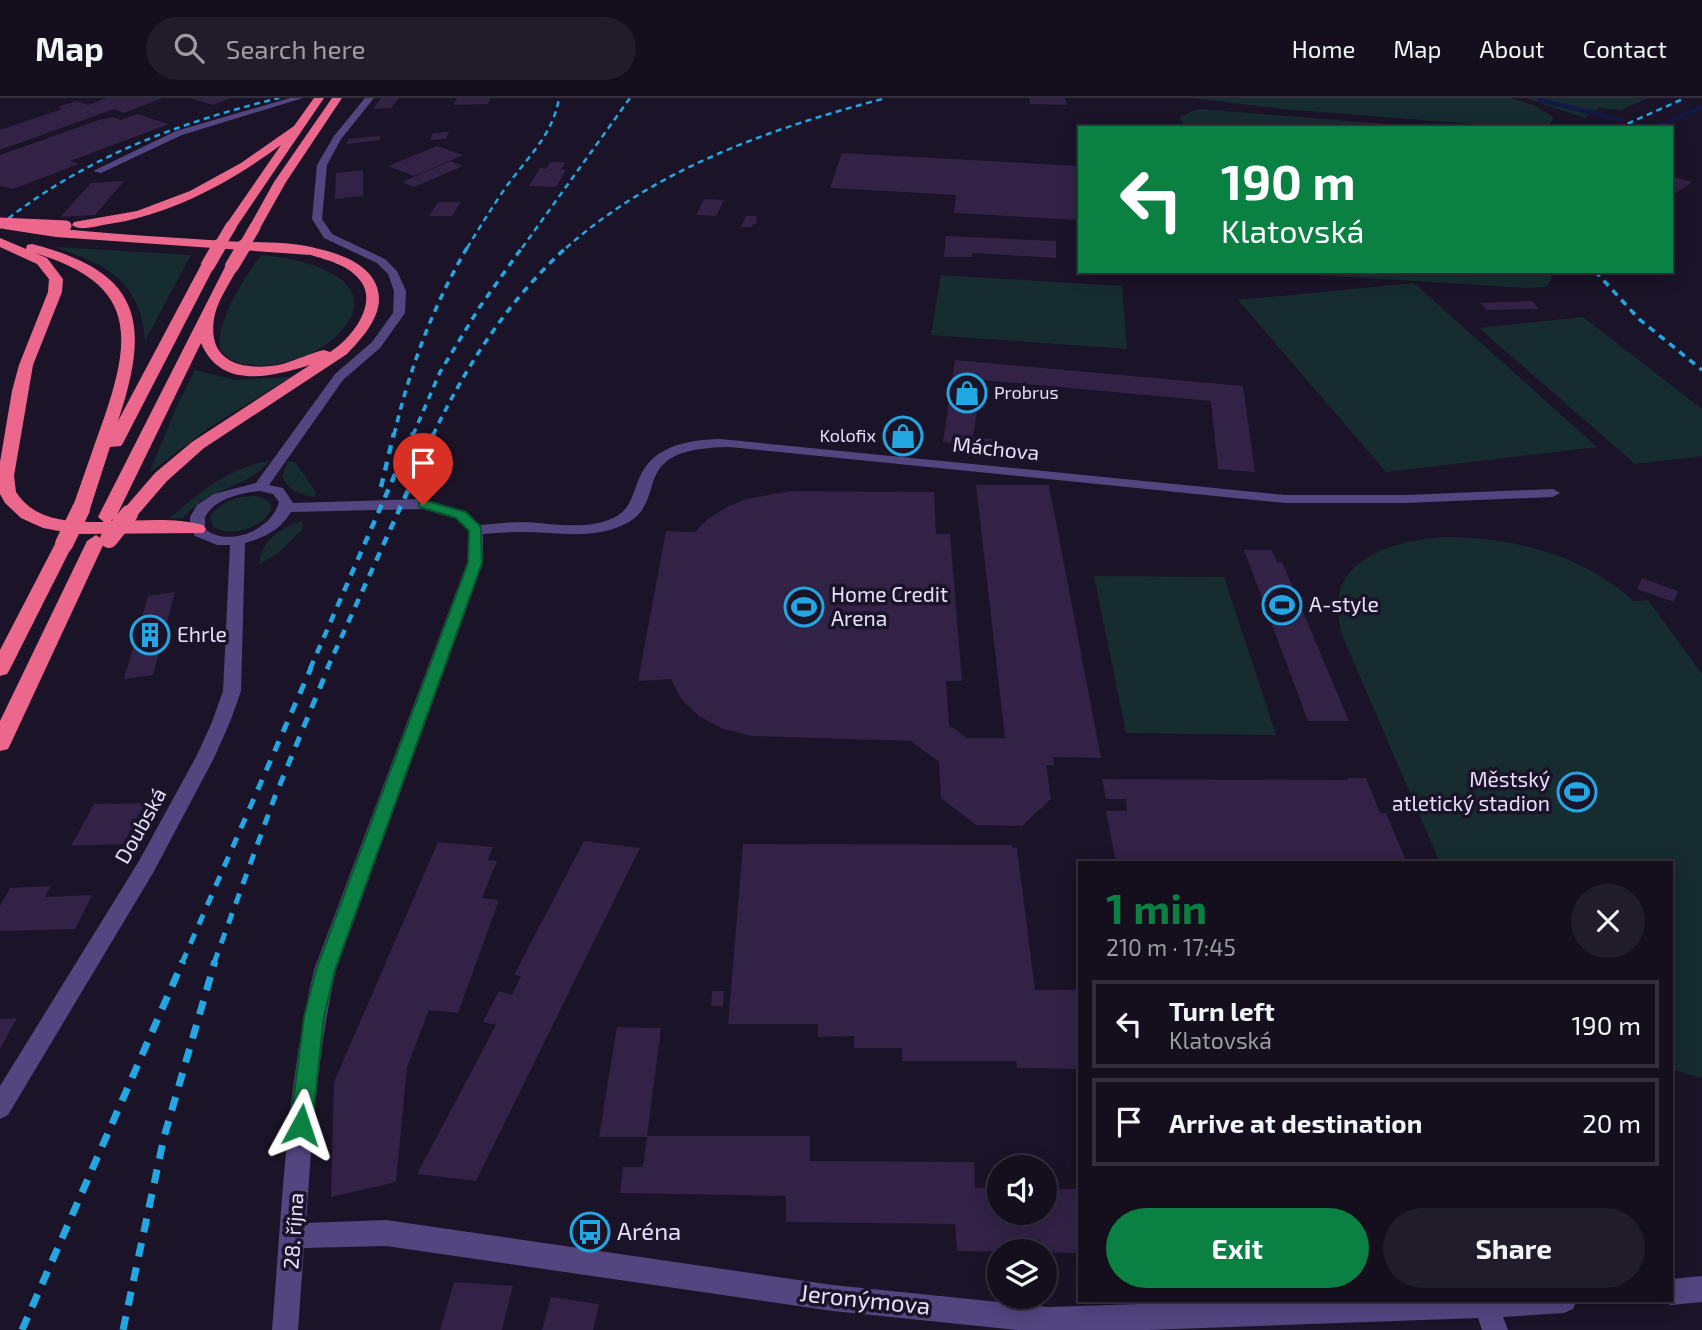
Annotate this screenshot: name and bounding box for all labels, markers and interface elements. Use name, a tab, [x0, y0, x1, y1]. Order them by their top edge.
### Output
search box	[146, 17, 636, 80]
text: Map	[35, 28, 104, 68]
icon: search	[170, 29, 208, 67]
text: Search here	[226, 33, 365, 64]
text: Home	[1292, 34, 1355, 63]
text: Map	[1393, 34, 1441, 63]
text: About	[1479, 34, 1545, 63]
text: Contact	[1583, 34, 1667, 63]
text: 190 m	[1221, 151, 1356, 210]
icon: left	[1106, 154, 1197, 245]
text: Klatovská	[1221, 211, 1364, 249]
shop icon: Probrus	[946, 372, 988, 414]
place label: Probrus	[994, 381, 1059, 403]
shop icon: Kolofix	[882, 415, 924, 457]
place label: Kolofix	[819, 424, 876, 446]
street label: Máchova	[952, 431, 1041, 464]
pin	[393, 433, 453, 505]
icon: arrive	[404, 444, 442, 482]
place label: Home Credit Arena	[831, 581, 948, 630]
sports icon: A-style	[1261, 584, 1303, 626]
sports icon: Home Credit Arena	[783, 586, 825, 628]
place label: A-style	[1309, 591, 1379, 616]
building icon: Ehrle	[129, 614, 171, 656]
place label: Ehrle	[177, 621, 227, 646]
place label: Městský atletický stadion	[1392, 766, 1550, 815]
sports icon: Městský atletický stadion	[1556, 771, 1598, 813]
street label: Doubská	[109, 783, 171, 867]
text: 1 min	[1106, 882, 1207, 932]
button: close	[1571, 884, 1645, 958]
text: 210 m · 17:45	[1106, 933, 1236, 961]
text: Turn left	[1169, 995, 1275, 1026]
icon: left	[1110, 1005, 1148, 1043]
text: 190 m	[1572, 1009, 1641, 1040]
text: Klatovská	[1169, 1026, 1272, 1054]
position arrow	[264, 1088, 338, 1162]
icon: arrive	[1110, 1103, 1148, 1141]
text: Arrive at destination	[1169, 1107, 1422, 1138]
text: 20 m	[1582, 1107, 1641, 1138]
map controls	[987, 1155, 1057, 1309]
button: sound	[987, 1155, 1057, 1225]
street label: 28. října	[277, 1192, 309, 1270]
button: Exit	[1106, 1208, 1369, 1288]
button: Share	[1383, 1208, 1645, 1288]
bus stop icon: Aréna	[569, 1211, 611, 1253]
place label: Aréna	[617, 1216, 681, 1245]
button: layers	[987, 1239, 1057, 1309]
street label: Jeronýmova	[799, 1277, 932, 1320]

